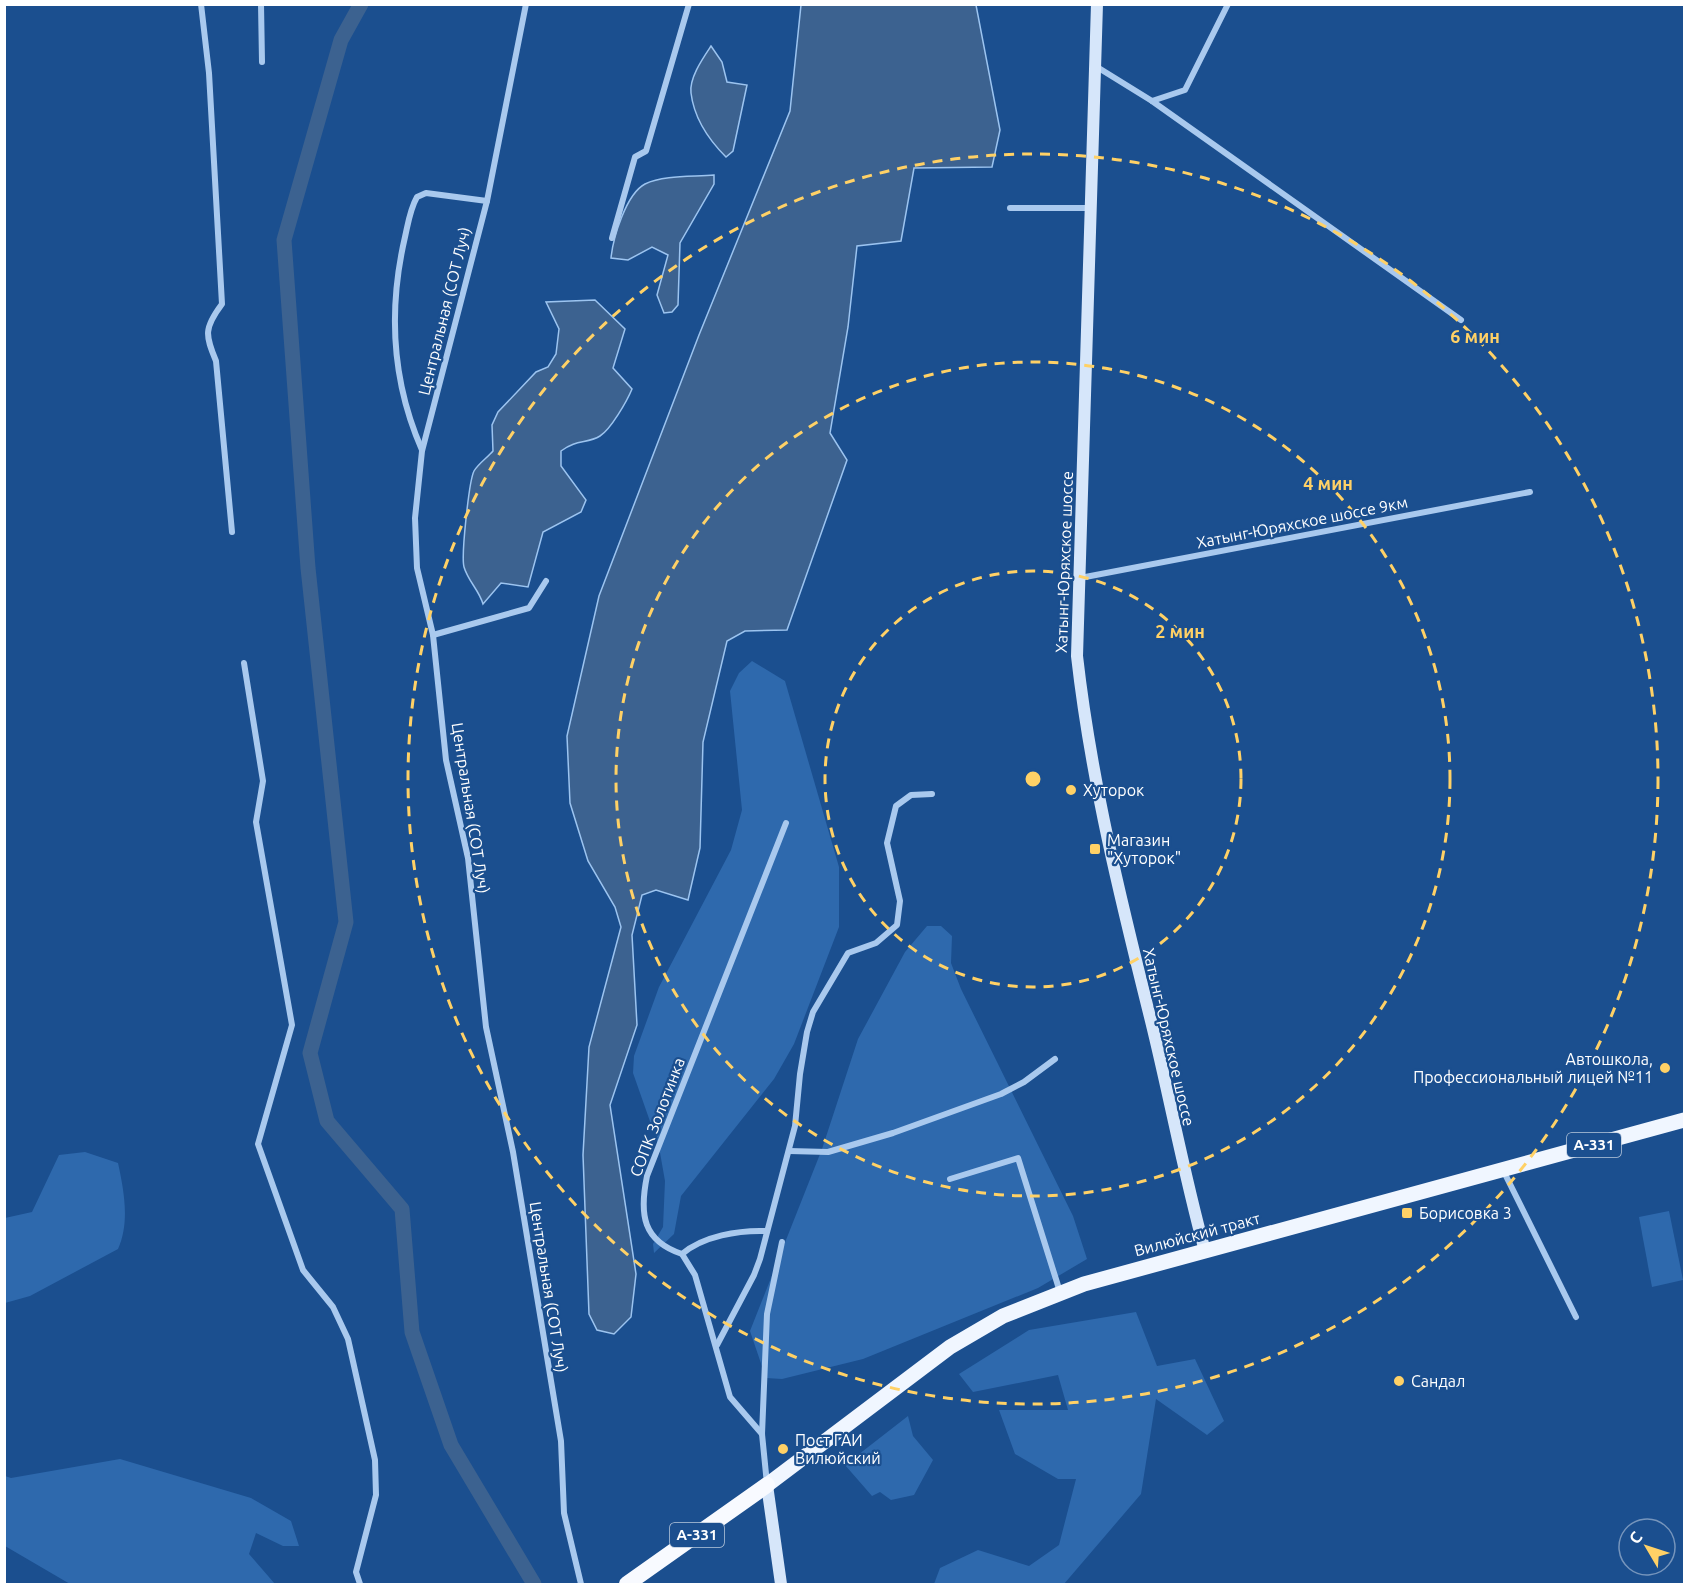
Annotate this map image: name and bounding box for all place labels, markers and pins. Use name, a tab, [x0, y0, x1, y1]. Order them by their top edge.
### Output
centre of rings	[1023, 769, 1043, 789]
place label: Хуторок	[1083, 781, 1144, 799]
marker: Хуторок	[1064, 783, 1078, 797]
place label: Магазин "Хуторок"	[1107, 831, 1181, 867]
marker: Магазин "Хуторок"	[1088, 842, 1102, 856]
place label: Автошкола, Профессиональный лицей №11	[1413, 1050, 1653, 1086]
marker: Автошкола, Профессиональный лицей №11	[1658, 1061, 1672, 1075]
place label: Борисовка 3	[1419, 1204, 1512, 1222]
marker: Борисовка 3	[1400, 1206, 1414, 1220]
place label: Сандал	[1411, 1372, 1465, 1390]
marker: Сандал	[1392, 1374, 1406, 1388]
place label: Пост ГАИ Вилюйский	[795, 1431, 881, 1467]
marker: Пост ГАИ Вилюйский	[776, 1442, 790, 1456]

